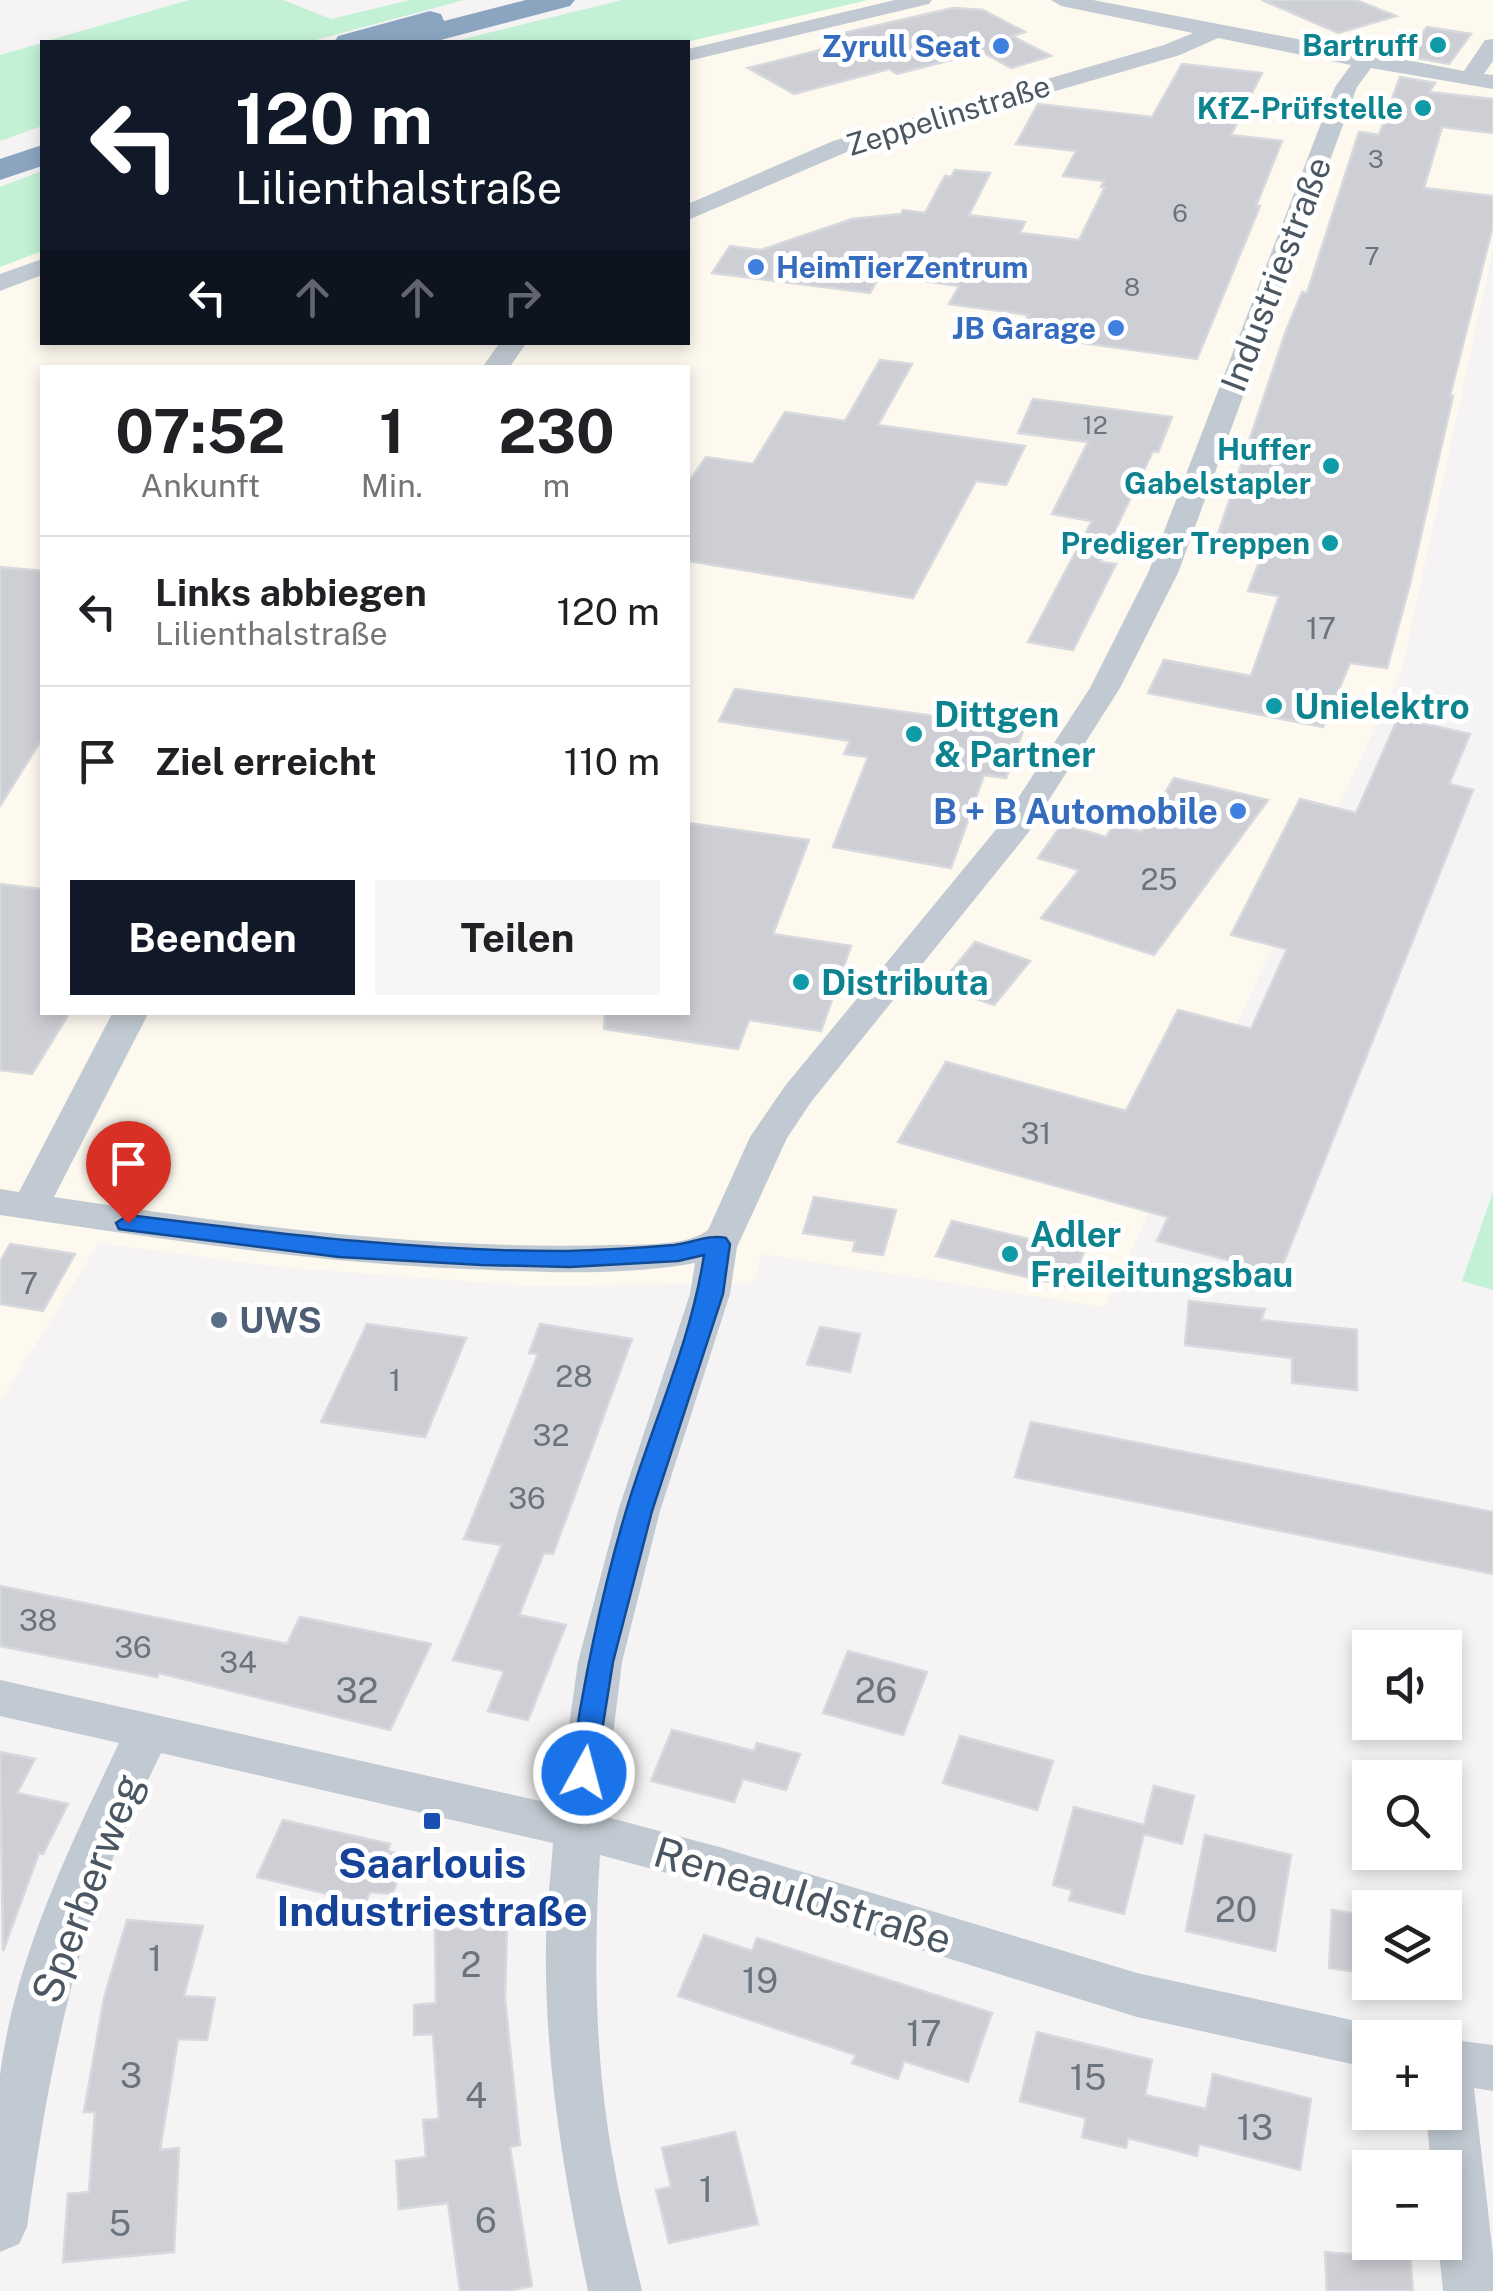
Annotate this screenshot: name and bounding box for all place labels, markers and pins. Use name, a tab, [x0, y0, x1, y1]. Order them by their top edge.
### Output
place label: Bartruff	[1302, 27, 1418, 63]
place label: Zyrull Seat	[821, 28, 981, 64]
marker: Bartruff	[1427, 34, 1449, 56]
marker: Zyrull Seat	[990, 35, 1012, 57]
place label: KfZ-Prüfstelle	[1197, 90, 1403, 126]
marker: KfZ-Prüfstelle	[1412, 97, 1434, 119]
place label: HeimTierZentrum	[776, 249, 1028, 285]
marker: HeimTierZentrum	[745, 256, 767, 278]
place label: JB Garage	[952, 310, 1096, 346]
marker: JB Garage	[1105, 317, 1127, 339]
place label: Huffer Gabelstapler	[1124, 431, 1311, 501]
marker: Huffer Gabelstapler	[1320, 455, 1342, 477]
place label: Prediger Treppen	[1061, 525, 1310, 561]
marker: Prediger Treppen	[1319, 532, 1341, 554]
place label: Unielektro	[1294, 686, 1470, 727]
place label: Dittgen & Partner	[934, 694, 1096, 775]
marker: Unielektro	[1263, 695, 1285, 717]
marker: Dittgen & Partner	[903, 723, 925, 745]
place label: B + B Automobile	[933, 791, 1218, 832]
marker: B + B Automobile	[1227, 800, 1249, 822]
place label: Distributa	[821, 962, 989, 1003]
marker: Distributa	[790, 971, 812, 993]
pin	[86, 1121, 171, 1224]
place label: Adler Freileitungsbau	[1030, 1214, 1293, 1295]
marker: Adler Freileitungsbau	[999, 1243, 1021, 1265]
place label: UWS	[239, 1300, 322, 1341]
marker: UWS	[208, 1309, 230, 1331]
marker: Saarlouis Industriestraße	[421, 1810, 443, 1832]
place label: Saarlouis Industriestraße	[276, 1838, 588, 1935]

